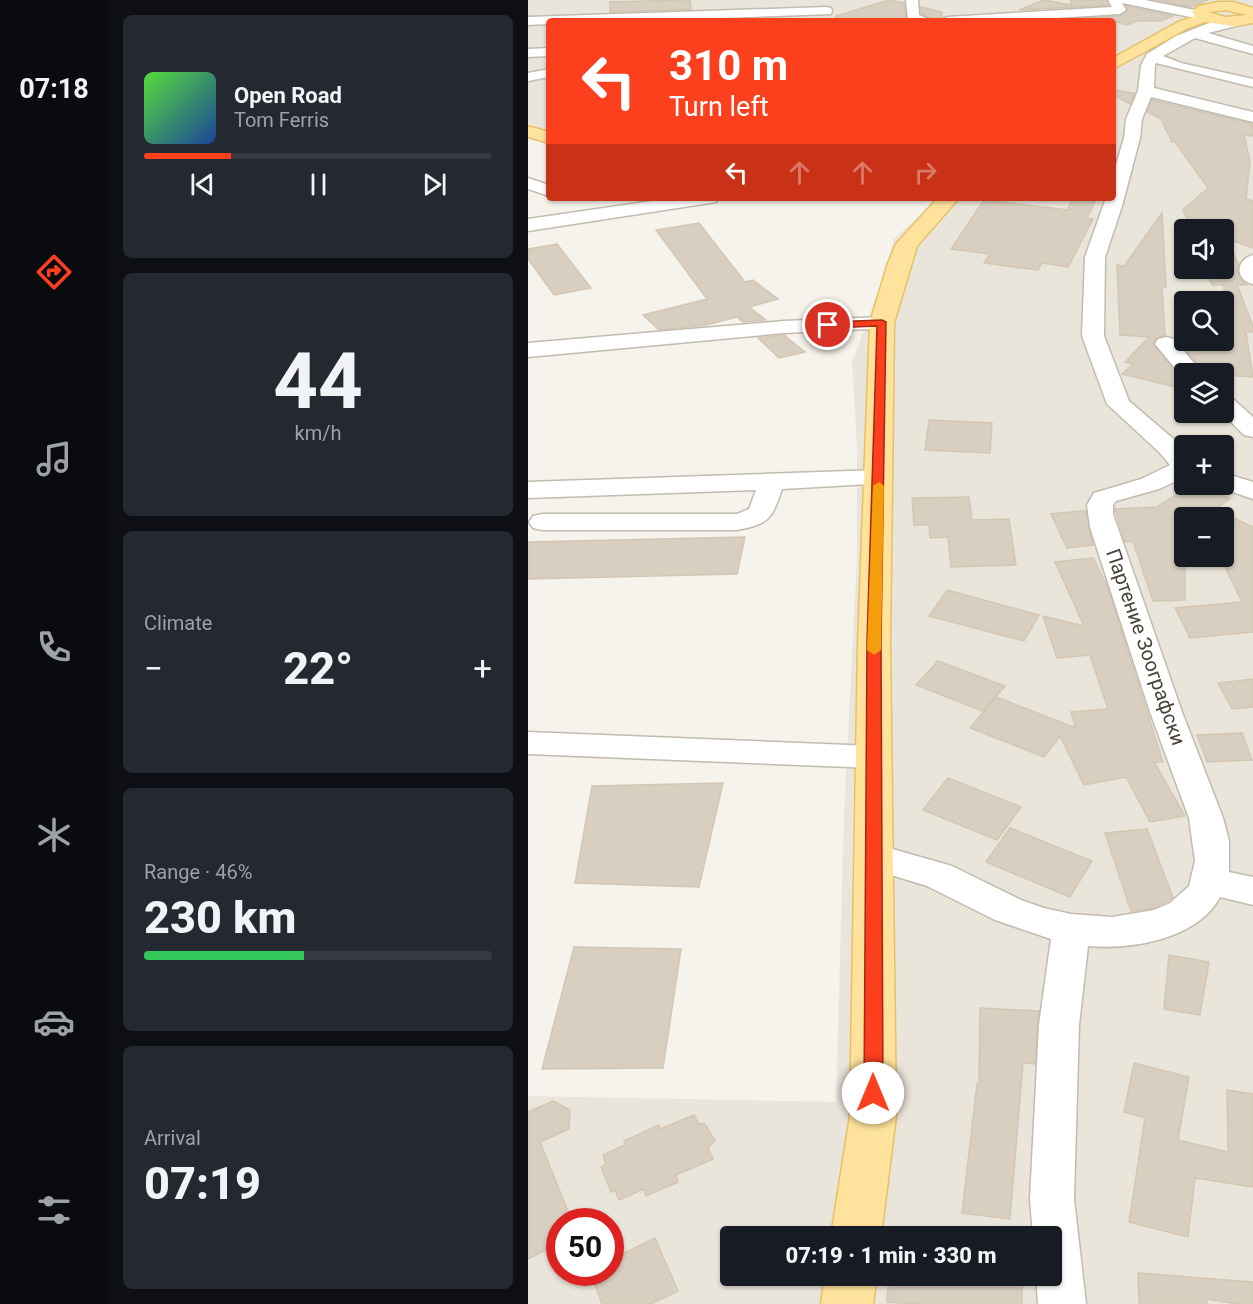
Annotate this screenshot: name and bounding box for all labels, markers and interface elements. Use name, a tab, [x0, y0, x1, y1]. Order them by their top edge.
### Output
text: 310 m	[669, 41, 788, 90]
icon: left	[570, 42, 648, 120]
text: 07:18	[19, 73, 89, 105]
text: Open Road	[234, 83, 342, 108]
text: Turn left	[669, 91, 769, 123]
text: Tom Ferris	[234, 108, 329, 132]
icon: left	[720, 156, 753, 189]
icon: ahead	[783, 156, 816, 189]
icon: ahead	[846, 156, 879, 189]
icon: right	[909, 156, 942, 189]
icon: previous	[186, 168, 219, 201]
icon: pause	[302, 168, 335, 201]
icon: next	[418, 168, 451, 201]
map controls	[1174, 219, 1234, 567]
button: sound	[1174, 219, 1234, 279]
icon: directions	[33, 251, 75, 293]
button: search	[1174, 291, 1234, 351]
pin	[802, 299, 853, 350]
icon: arrive	[811, 308, 844, 341]
text: 44	[273, 336, 363, 427]
button: layers	[1174, 363, 1234, 423]
text: km/h	[295, 421, 341, 445]
button: +	[1174, 435, 1234, 495]
icon: music	[33, 438, 75, 480]
button: −	[1174, 507, 1234, 567]
street label: Партение Зоографски	[1101, 546, 1191, 748]
text: Climate	[144, 611, 212, 635]
icon: phone	[33, 626, 75, 668]
text: 22°	[283, 642, 353, 695]
text: −	[144, 649, 163, 688]
text: +	[473, 649, 492, 688]
icon: climate	[33, 814, 75, 856]
text: Range · 46%	[144, 860, 252, 884]
text: 230 km	[144, 891, 296, 944]
icon: car	[33, 1001, 75, 1043]
position arrow	[841, 1061, 905, 1125]
text: Arrival	[144, 1126, 201, 1150]
text: 07:19	[144, 1157, 261, 1210]
icon: filters	[33, 1189, 75, 1231]
speed limit sign: 50	[546, 1208, 624, 1286]
text: 07:19 · 1 min · 330 m	[786, 1243, 996, 1268]

